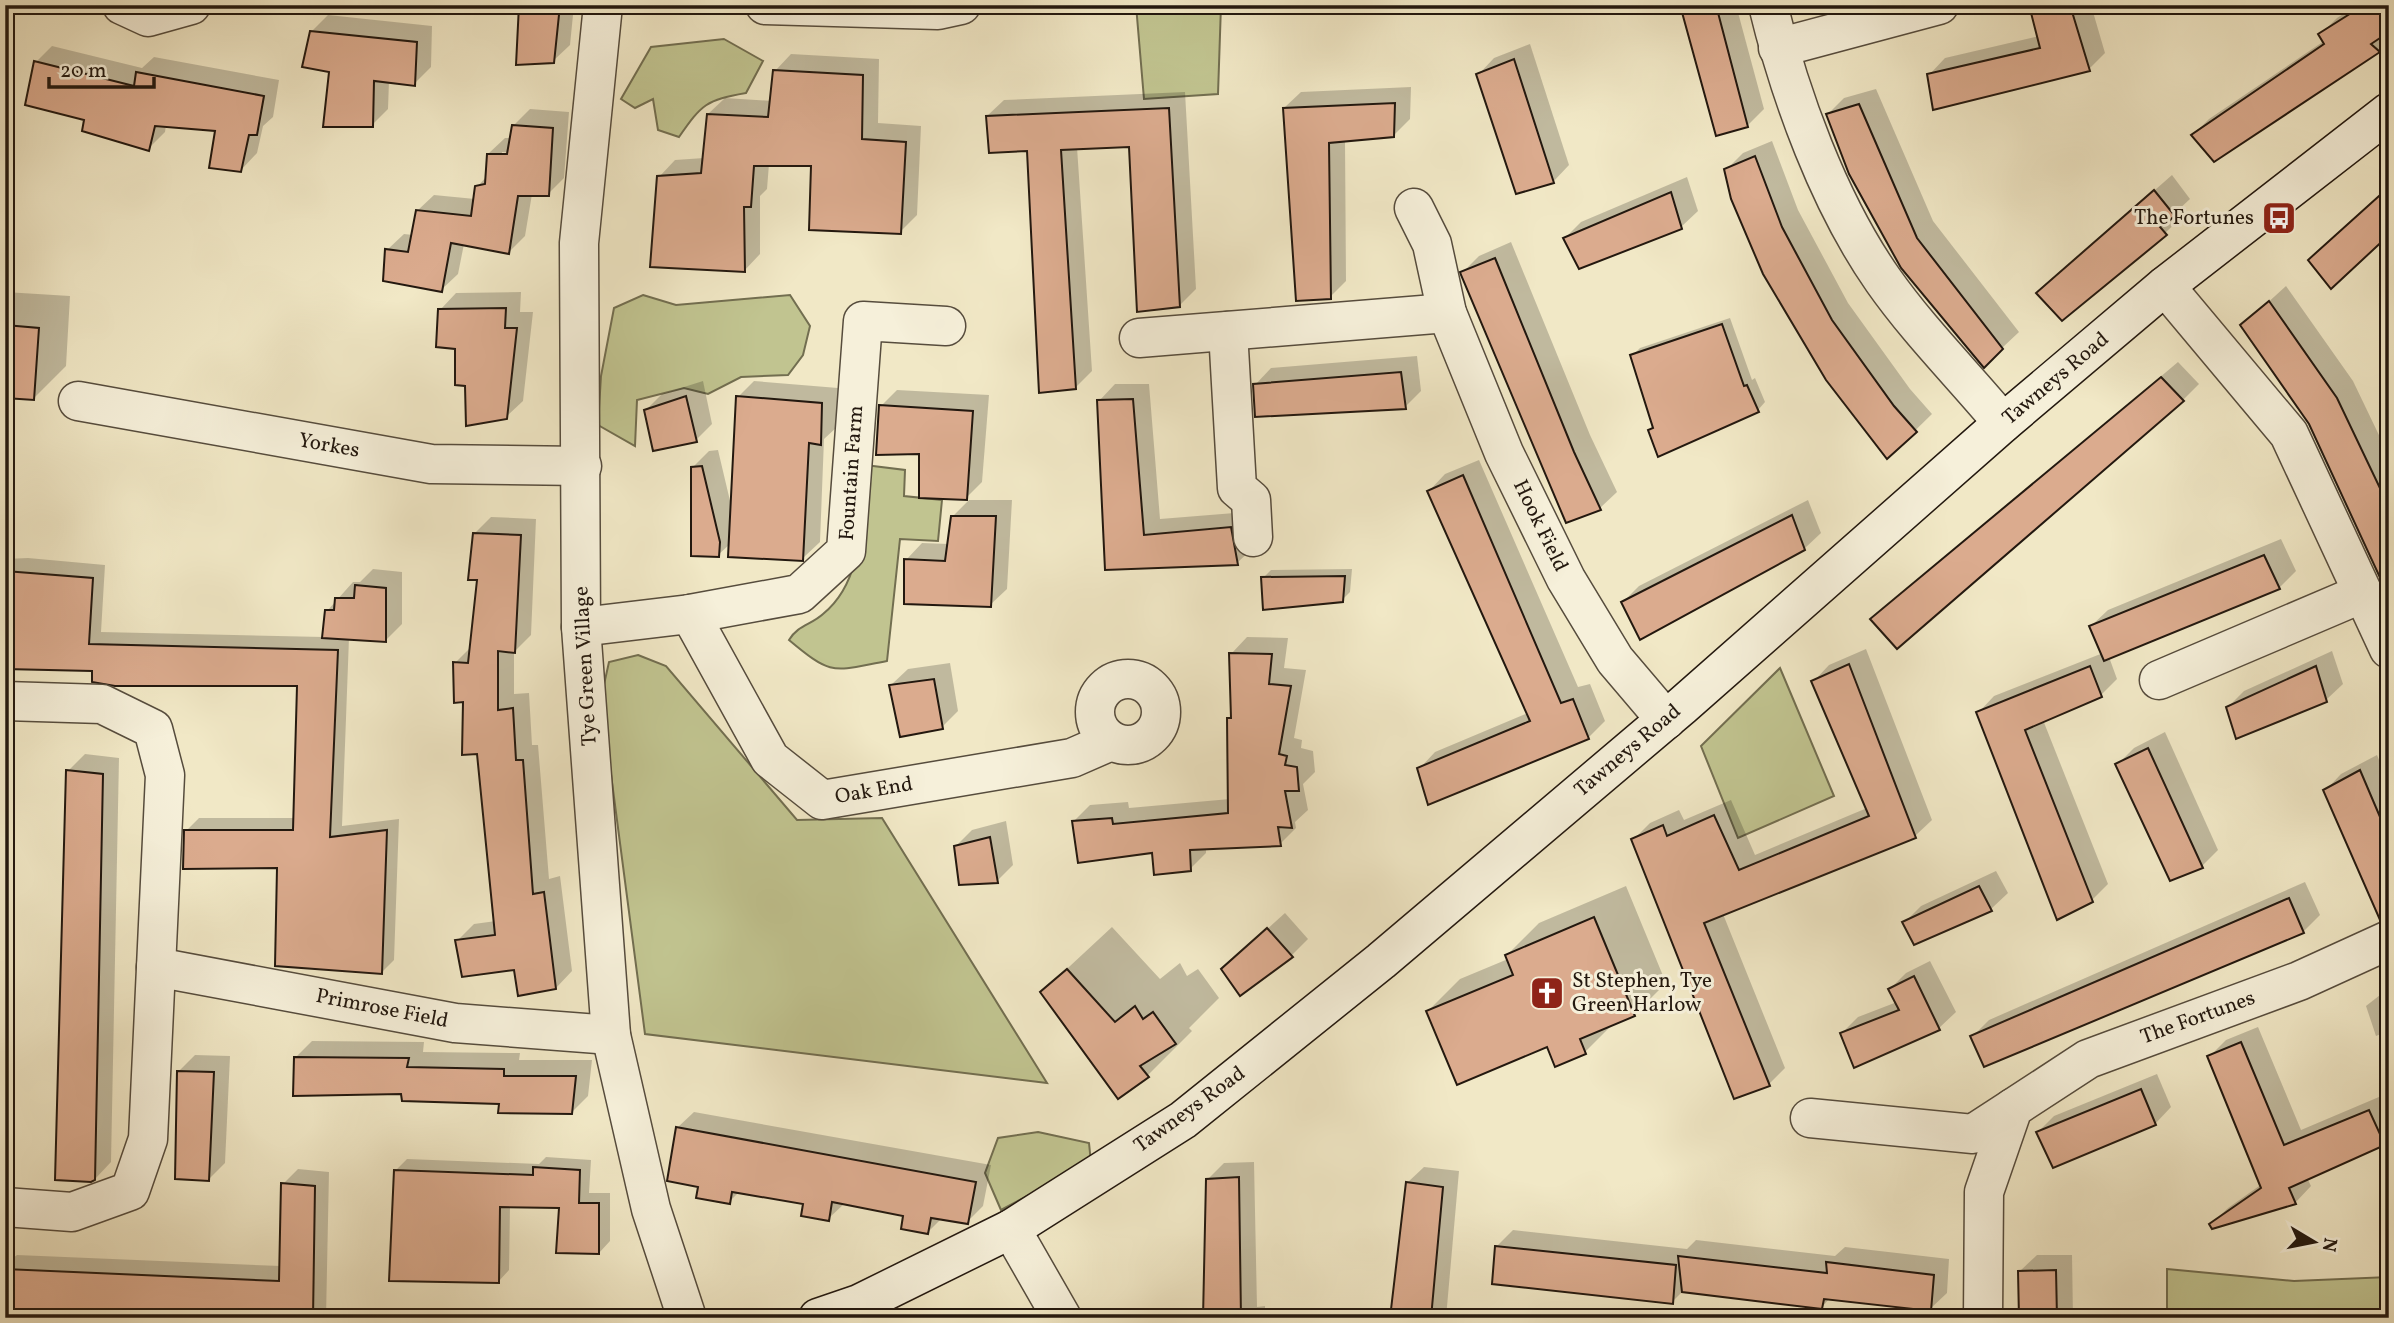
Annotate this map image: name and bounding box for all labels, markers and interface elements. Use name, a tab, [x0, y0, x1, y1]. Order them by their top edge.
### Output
scale bar	[49, 46, 154, 90]
text: 20 m	[60, 57, 106, 86]
bus stop icon: The Fortunes	[2260, 199, 2298, 237]
place label: The Fortunes	[2134, 204, 2254, 233]
street label: Tawneys Road	[1996, 326, 2116, 432]
street label: Fountain Farm	[833, 404, 871, 542]
street label: Yorkes	[296, 426, 362, 466]
street label: Hook Field	[1505, 475, 1575, 577]
street label: Tye Green Village	[567, 585, 605, 747]
street label: Tawneys Road	[1568, 698, 1688, 804]
street label: Oak End	[833, 770, 915, 812]
place label: St Stephen, Tye Green Harlow	[1572, 967, 1712, 1020]
church icon: St Stephen, Tye Green Harlow	[1528, 974, 1566, 1012]
street label: Primrose Field	[313, 982, 451, 1036]
street label: The Fortunes	[2137, 984, 2259, 1052]
street label: Tawneys Road	[1128, 1060, 1252, 1160]
north arrow	[2278, 1208, 2348, 1278]
text: N	[2315, 1236, 2343, 1254]

